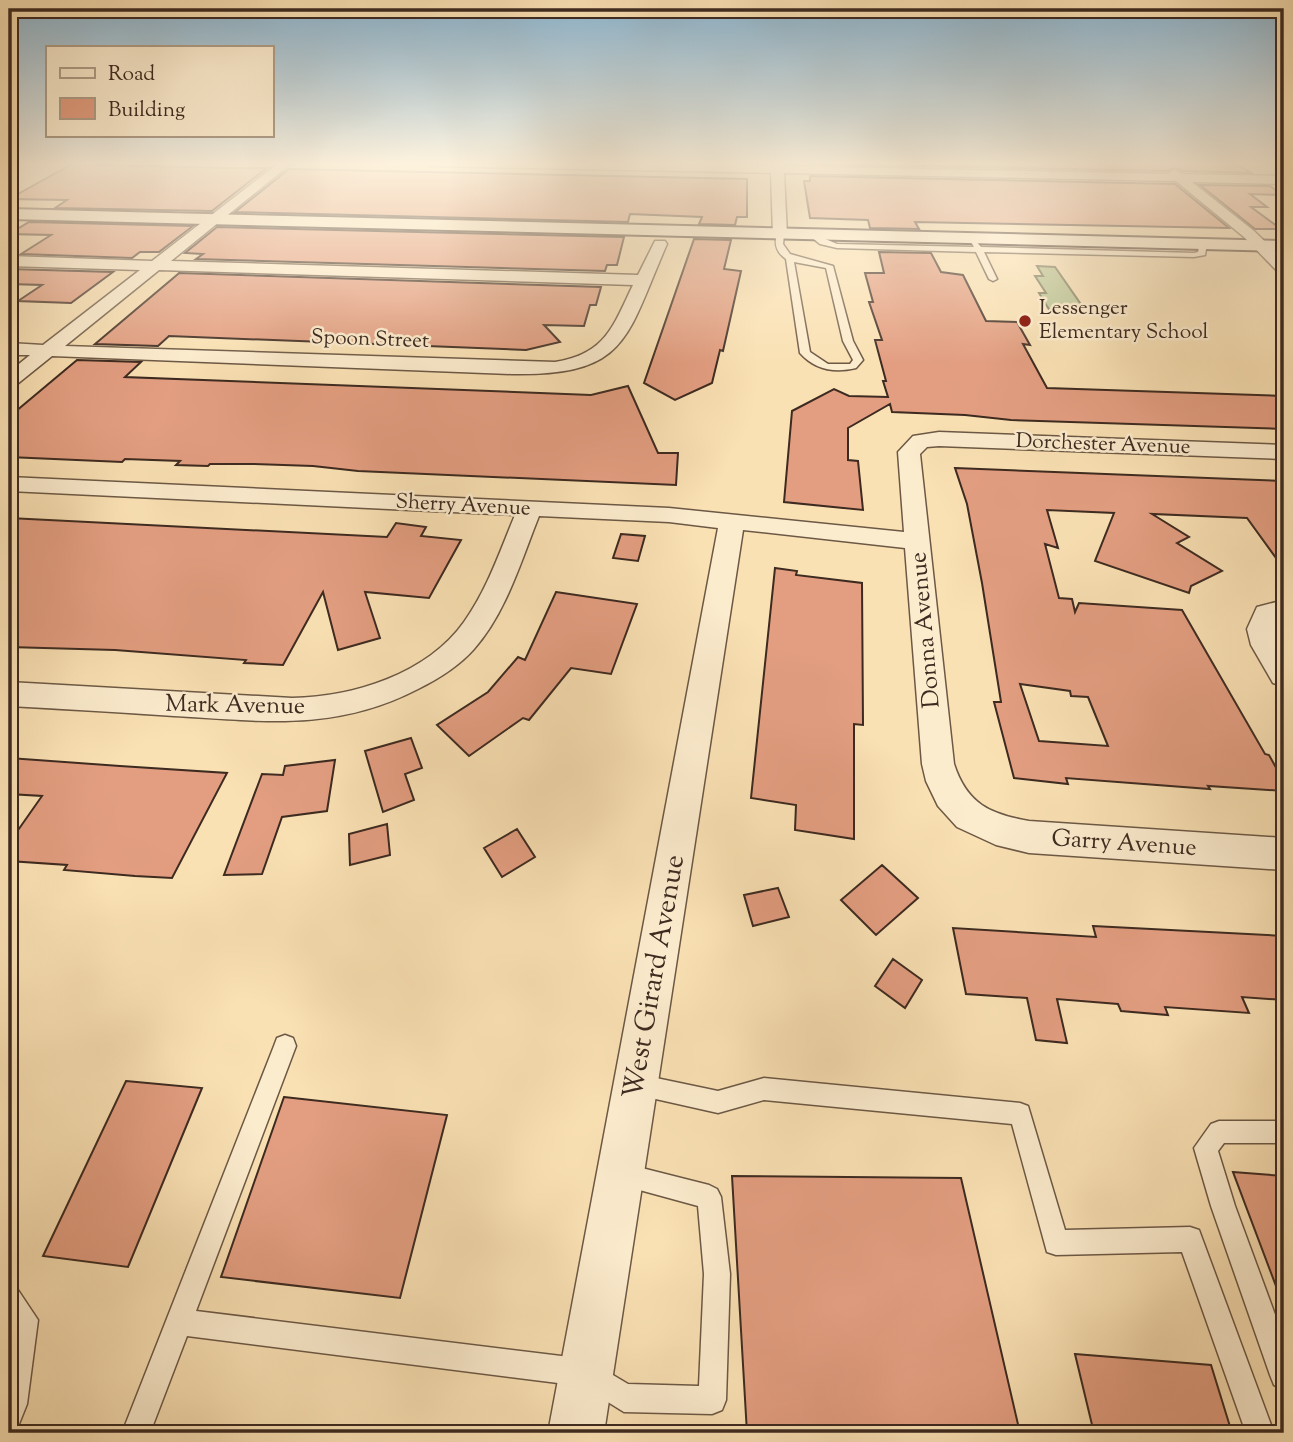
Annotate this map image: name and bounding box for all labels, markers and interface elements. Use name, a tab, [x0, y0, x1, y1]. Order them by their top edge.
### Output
legend	[46, 46, 273, 136]
text: Road	[108, 60, 155, 90]
text: Building	[108, 96, 185, 126]
place label: Lessenger Elementary School	[1039, 294, 1209, 348]
marker: Lessenger Elementary School	[1017, 313, 1033, 329]
street label: Spoon Street	[310, 323, 430, 357]
street label: Dorchester Avenue	[1015, 427, 1191, 463]
street label: Sherry Avenue	[395, 487, 531, 525]
street label: Donna Avenue	[902, 550, 950, 710]
street label: Mark Avenue	[165, 688, 305, 724]
street label: Garry Avenue	[1050, 822, 1198, 866]
street label: West Girard Avenue	[614, 852, 696, 1102]

